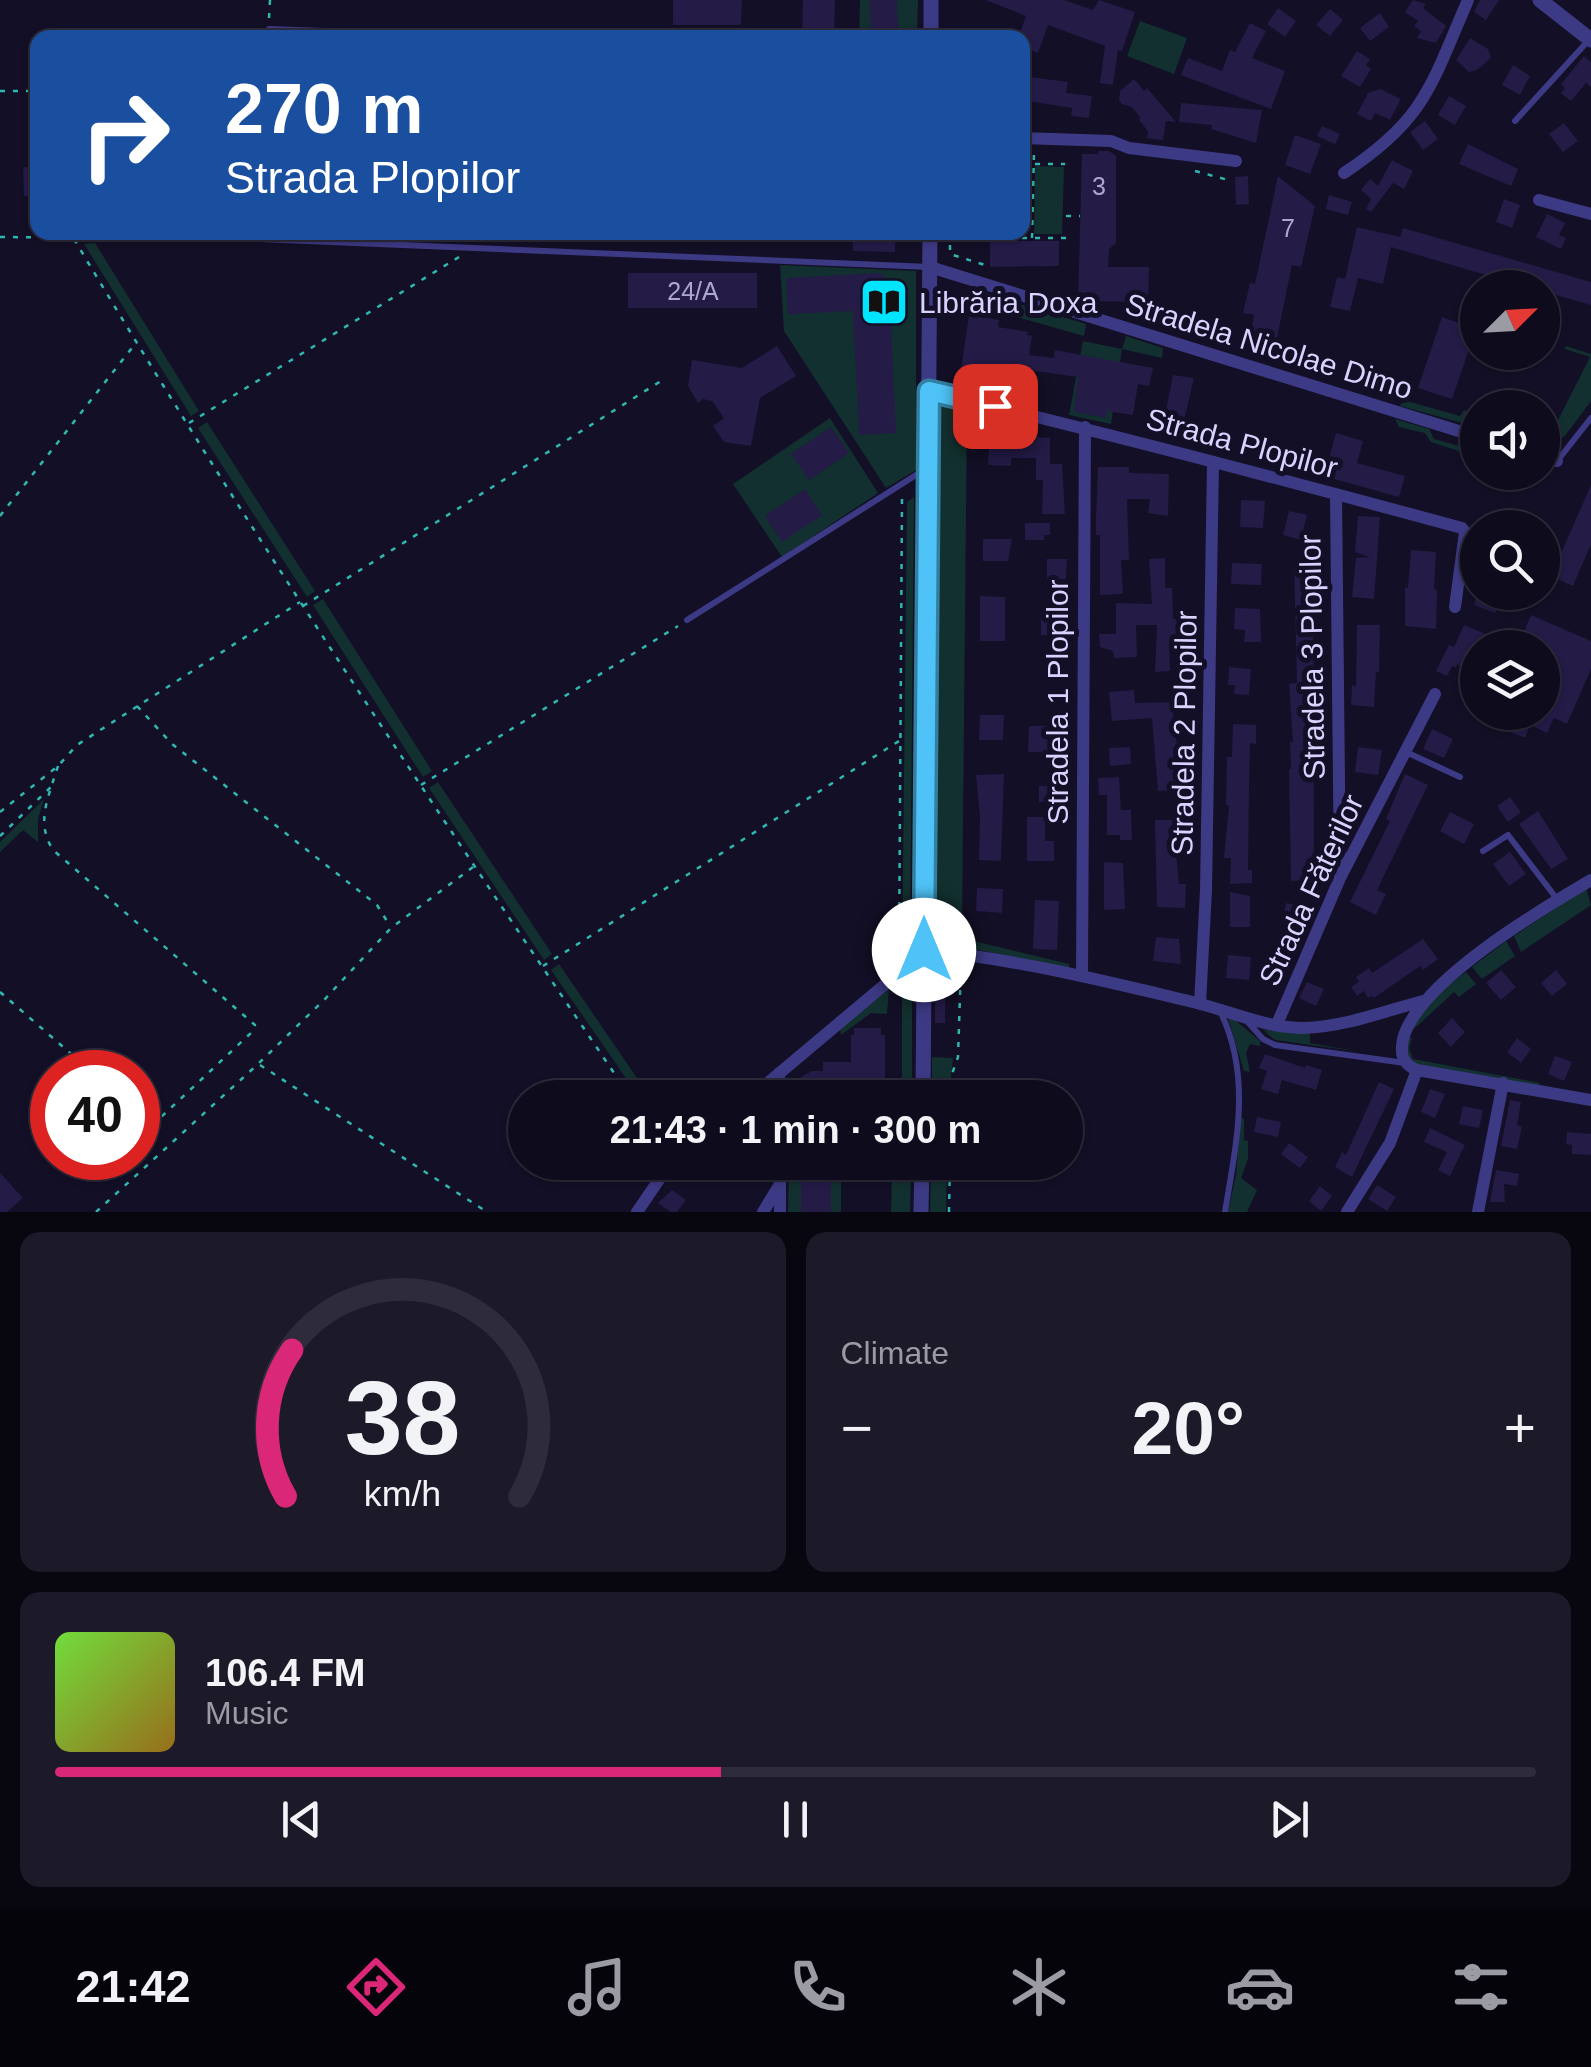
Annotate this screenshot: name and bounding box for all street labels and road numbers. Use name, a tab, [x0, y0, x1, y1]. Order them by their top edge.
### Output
street label: Stradela Nicolae Dimo	[1121, 287, 1417, 405]
street label: Strada Plopilor	[1143, 402, 1341, 484]
street label: Stradela 3 Plopilor	[1293, 534, 1331, 780]
street label: Stradela 1 Plopilor	[1041, 579, 1074, 825]
street label: Stradela 2 Plopilor	[1165, 610, 1203, 856]
street label: Strada Făterilor	[1252, 789, 1370, 991]

